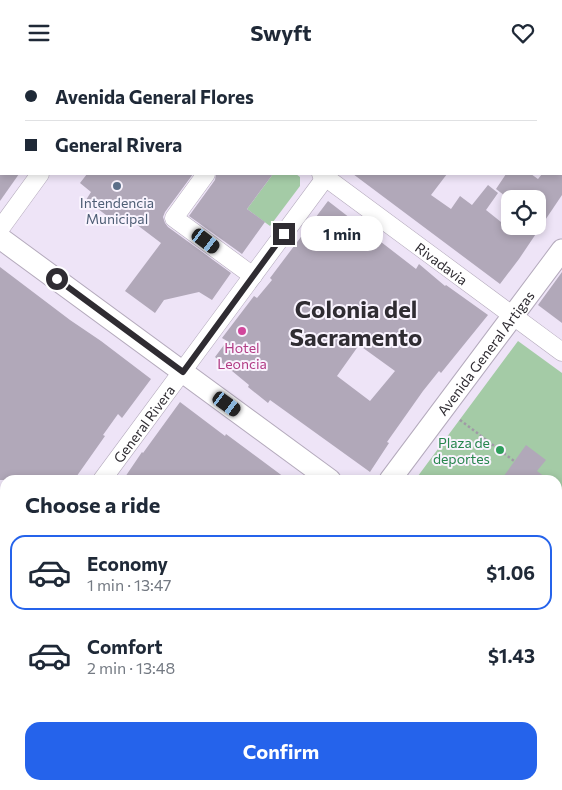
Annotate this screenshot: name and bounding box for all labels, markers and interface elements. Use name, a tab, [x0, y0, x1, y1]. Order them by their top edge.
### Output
icon: menu	[25, 19, 53, 47]
text: Swyft	[250, 19, 312, 46]
icon: heart	[509, 19, 537, 47]
text: Avenida General Flores	[55, 85, 254, 108]
text: General Rivera	[55, 133, 182, 156]
marker: Intendencia Municipal	[111, 180, 123, 192]
map controls	[501, 190, 546, 235]
button: locate	[501, 190, 546, 235]
place label: Intendencia Municipal	[80, 194, 154, 227]
callout: 1 min	[302, 217, 384, 251]
route end	[273, 223, 295, 245]
text: 1 min	[323, 224, 361, 243]
car	[189, 226, 222, 256]
street label: Rivadavia	[412, 238, 471, 288]
route start	[46, 268, 68, 290]
street label: Avenida General Artigas	[433, 287, 537, 418]
district label: Colonia del Sacramento	[290, 294, 422, 351]
marker: Hotel Leoncia	[236, 325, 248, 337]
place label: Hotel Leoncia	[217, 339, 267, 372]
street label: General Rivera	[109, 382, 178, 466]
car	[210, 389, 243, 419]
place label: Plaza de deportes	[433, 434, 490, 467]
marker: Plaza de deportes	[494, 444, 506, 456]
text: Choose a ride	[25, 491, 160, 518]
icon: car	[27, 550, 72, 595]
text: Economy	[87, 552, 168, 575]
text: $1.06	[486, 561, 535, 584]
text: 1 min · 13:47	[87, 575, 172, 594]
icon: car	[27, 633, 72, 678]
text: Comfort	[87, 635, 163, 658]
text: $1.43	[488, 644, 535, 667]
text: 2 min · 13:48	[87, 658, 175, 677]
button: Confirm	[25, 722, 537, 780]

